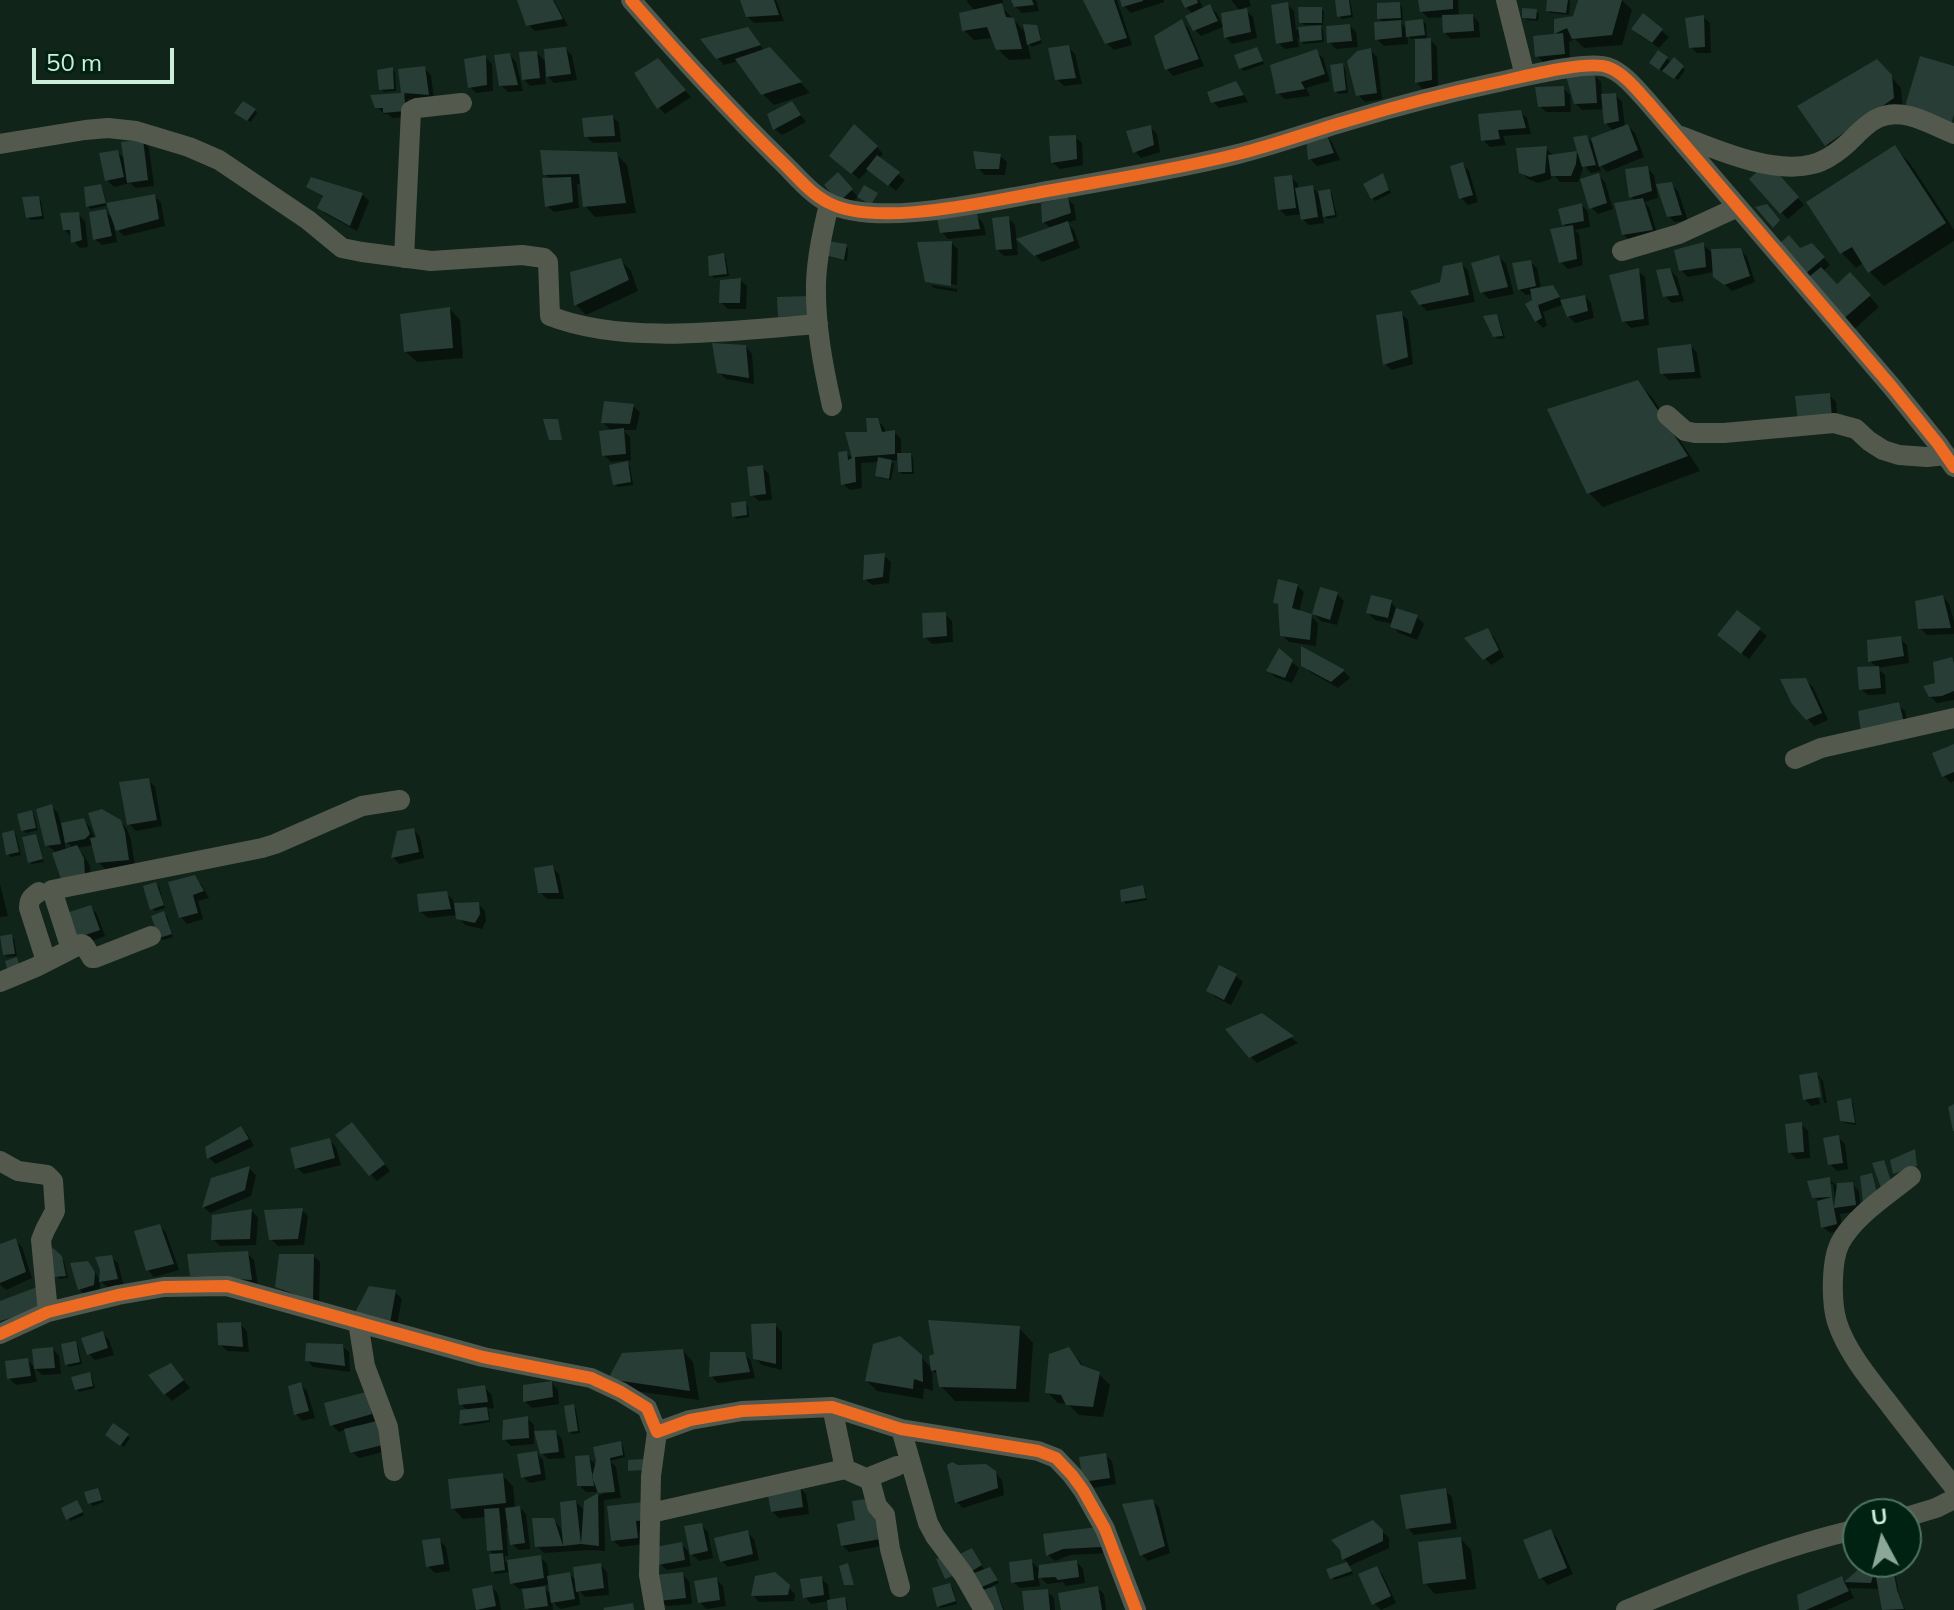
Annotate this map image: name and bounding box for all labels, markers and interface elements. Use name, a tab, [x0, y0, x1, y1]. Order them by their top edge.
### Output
scale bar	[36, 32, 178, 82]
text: 50 m	[46, 47, 102, 77]
north arrow	[1842, 1498, 1922, 1578]
text: U	[1870, 1501, 1889, 1531]

